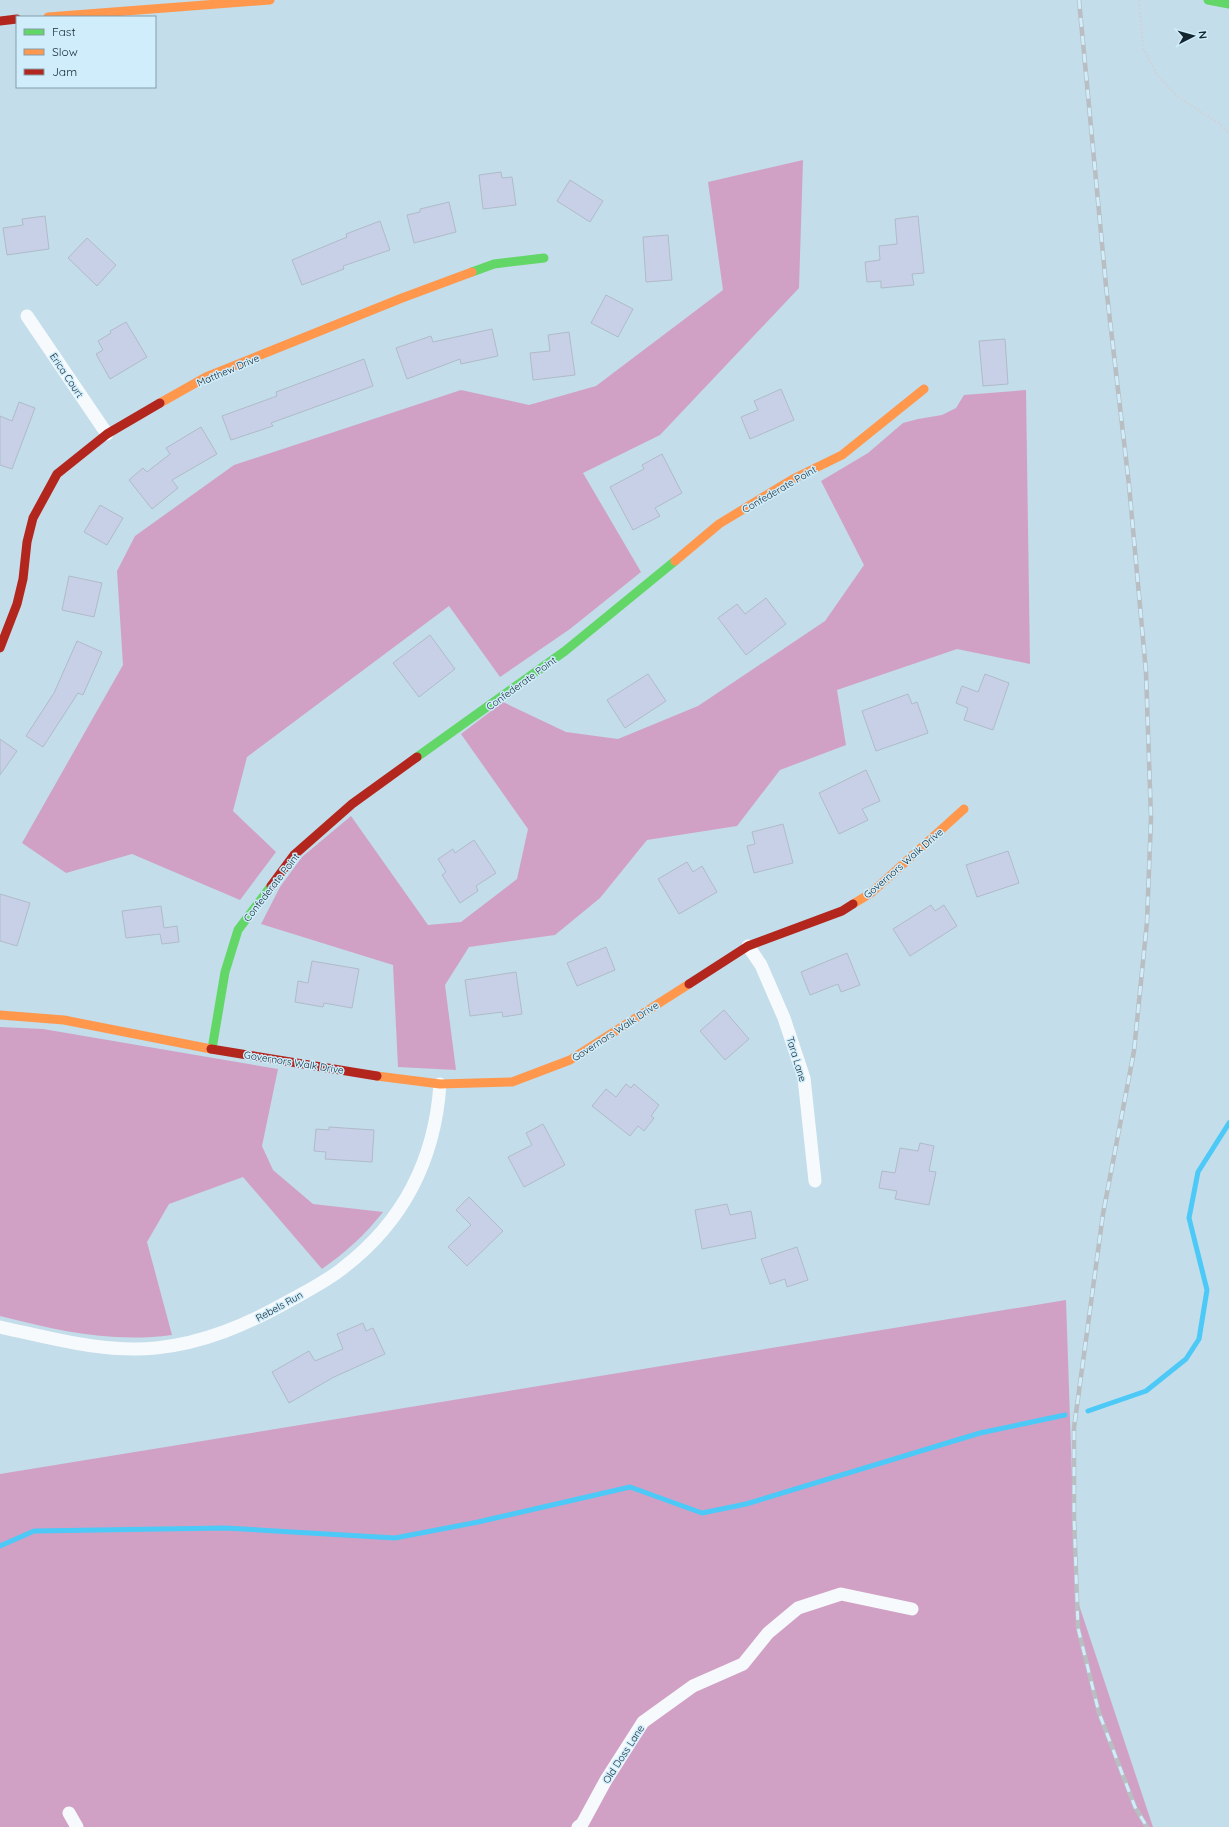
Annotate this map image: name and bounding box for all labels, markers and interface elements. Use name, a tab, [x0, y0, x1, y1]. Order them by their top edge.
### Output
legend	[16, 16, 156, 88]
north arrow	[1173, 16, 1213, 56]
text: Fast	[52, 24, 76, 39]
text: N	[1196, 30, 1210, 40]
text: Slow	[52, 44, 78, 59]
text: Jam	[52, 64, 77, 79]
street label: Erica Court	[47, 350, 87, 401]
street label: Matthew Drive	[195, 351, 262, 389]
street label: Confederate Point	[740, 463, 819, 516]
street label: Confederate Point	[484, 653, 559, 713]
street label: Governors Walk Drive	[861, 825, 946, 901]
street label: Confederate Point	[241, 850, 303, 924]
street label: Governors Walk Drive	[569, 998, 661, 1064]
street label: Tara Lane	[784, 1035, 810, 1084]
street label: Governors Walk Drive	[243, 1048, 345, 1077]
street label: Rebels Run	[253, 1288, 305, 1325]
street label: Old Doss Lane	[600, 1722, 647, 1786]

